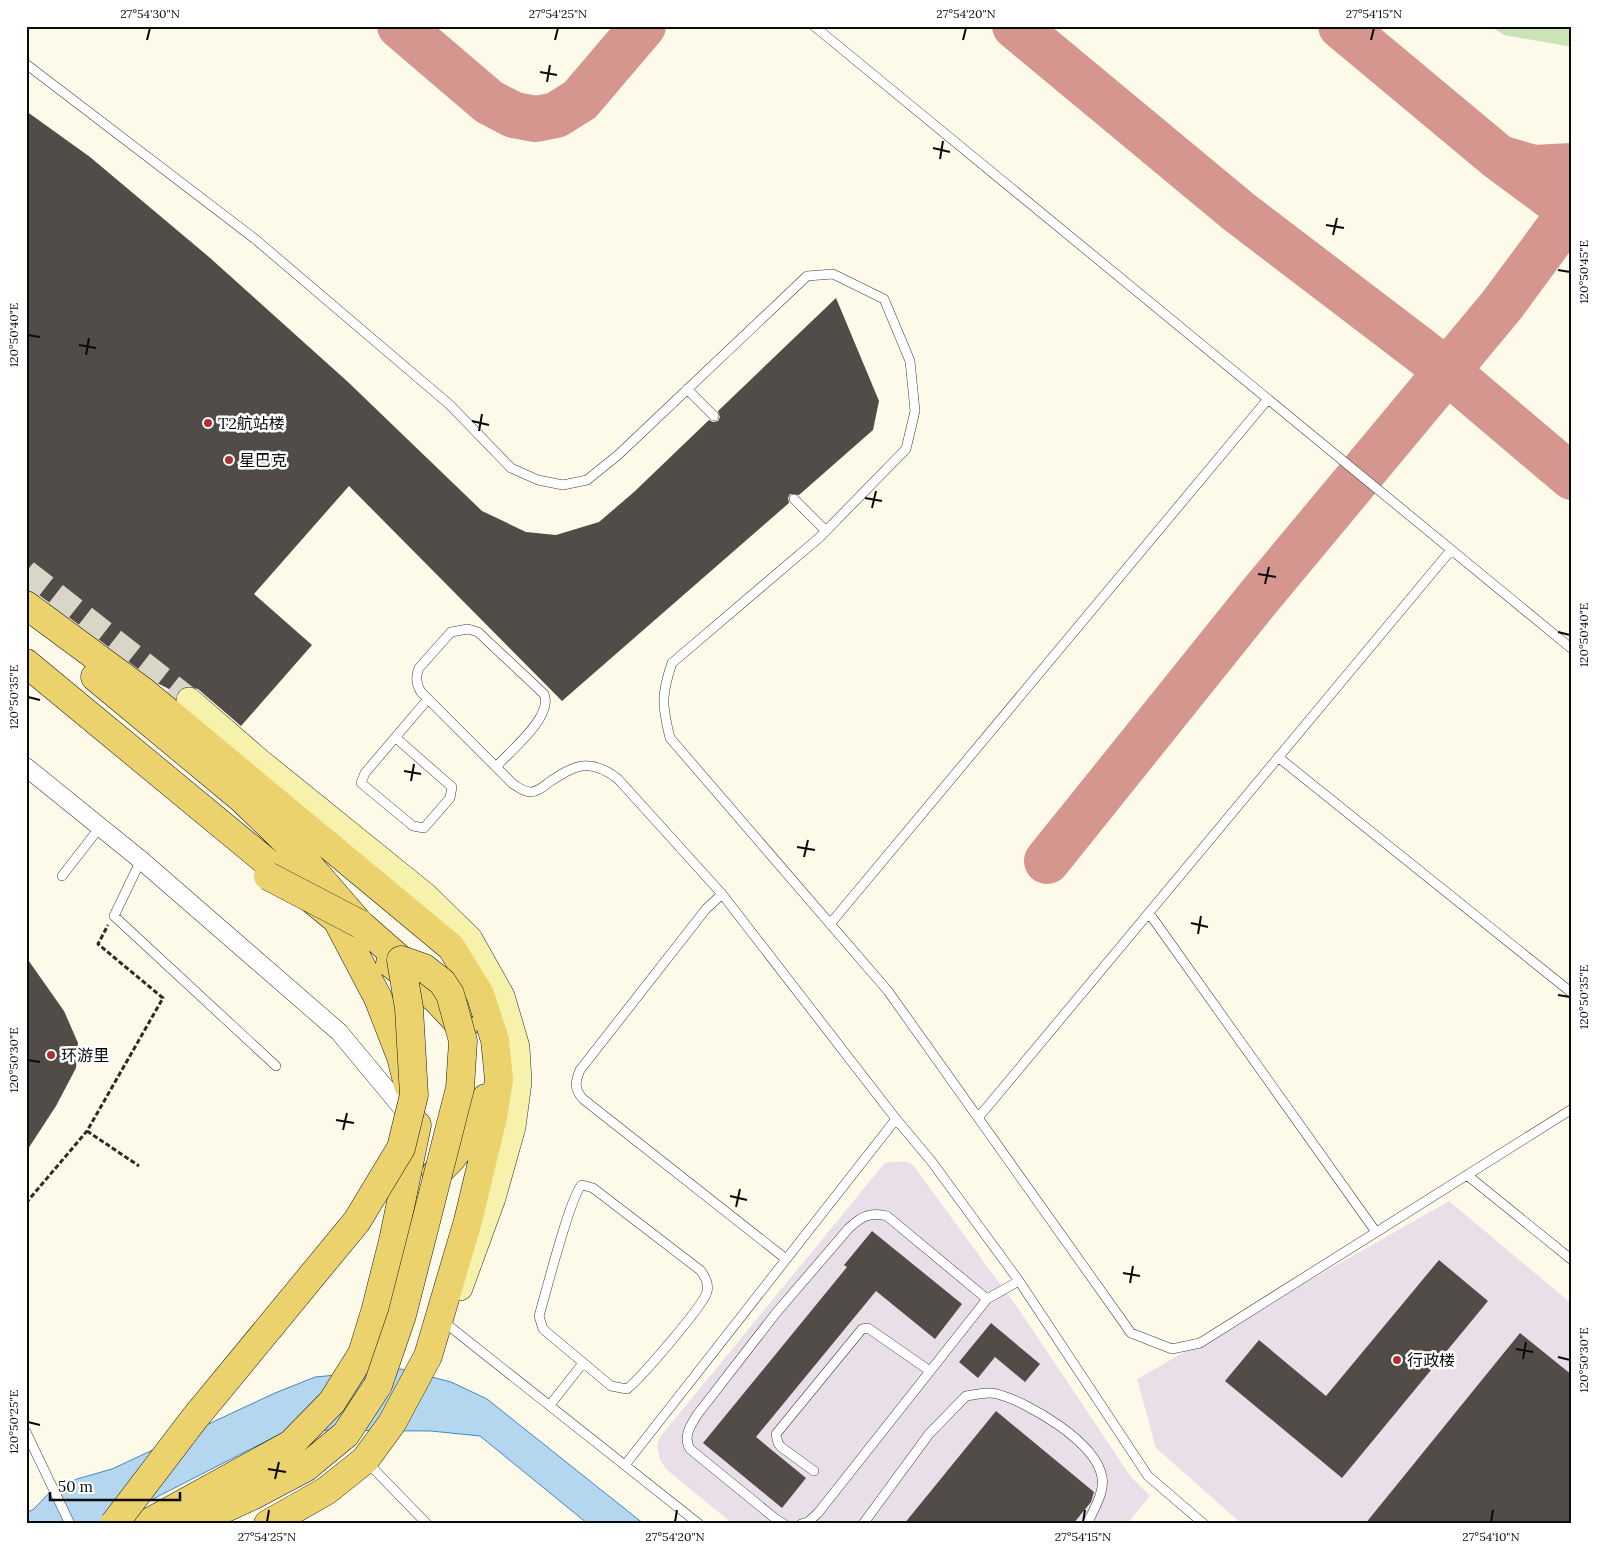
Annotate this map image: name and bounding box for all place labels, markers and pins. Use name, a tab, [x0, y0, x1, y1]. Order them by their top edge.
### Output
place label: T2航站楼	[218, 413, 285, 433]
marker: T2航站楼	[202, 417, 214, 429]
place label: 星巴克	[239, 450, 287, 470]
marker: 星巴克	[223, 454, 235, 466]
place label: 环游里	[61, 1045, 109, 1065]
marker: 环游里	[45, 1049, 57, 1061]
place label: 行政楼	[1407, 1350, 1455, 1370]
marker: 行政楼	[1391, 1354, 1403, 1366]

